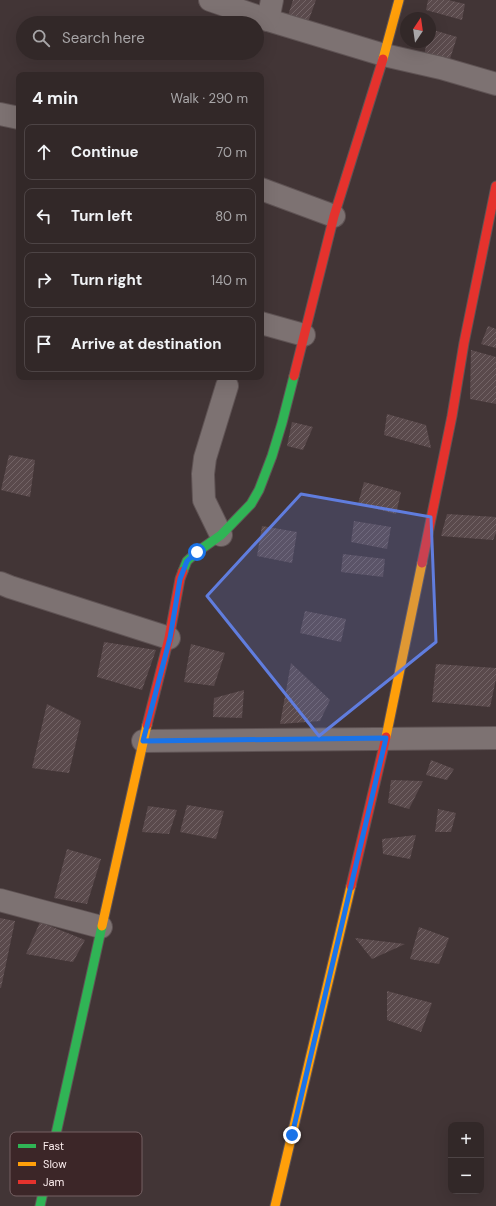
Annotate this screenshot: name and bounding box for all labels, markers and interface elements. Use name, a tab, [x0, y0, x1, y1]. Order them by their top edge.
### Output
north arrow	[400, 12, 436, 48]
search box	[16, 16, 264, 60]
icon: search	[30, 27, 52, 49]
text: Search here	[62, 28, 145, 48]
text: 4 min	[32, 87, 78, 109]
text: Walk · 290 m	[171, 90, 248, 107]
icon: ahead	[33, 141, 55, 163]
text: Continue	[71, 142, 139, 162]
text: 70 m	[216, 144, 247, 161]
icon: left	[33, 205, 55, 227]
text: Turn left	[71, 206, 132, 226]
text: 80 m	[215, 208, 247, 225]
icon: right	[33, 269, 55, 291]
text: Turn right	[71, 270, 142, 290]
text: 140 m	[211, 272, 247, 289]
icon: arrive	[33, 333, 55, 355]
text: Arrive at destination	[71, 334, 222, 354]
route start	[188, 543, 206, 561]
map controls	[448, 1122, 484, 1194]
button: +	[448, 1122, 484, 1158]
route end	[283, 1126, 301, 1144]
legend	[10, 1132, 142, 1196]
text: Fast	[43, 1139, 64, 1153]
text: Slow	[43, 1157, 67, 1171]
button: −	[448, 1158, 484, 1194]
text: Jam	[43, 1175, 64, 1189]

